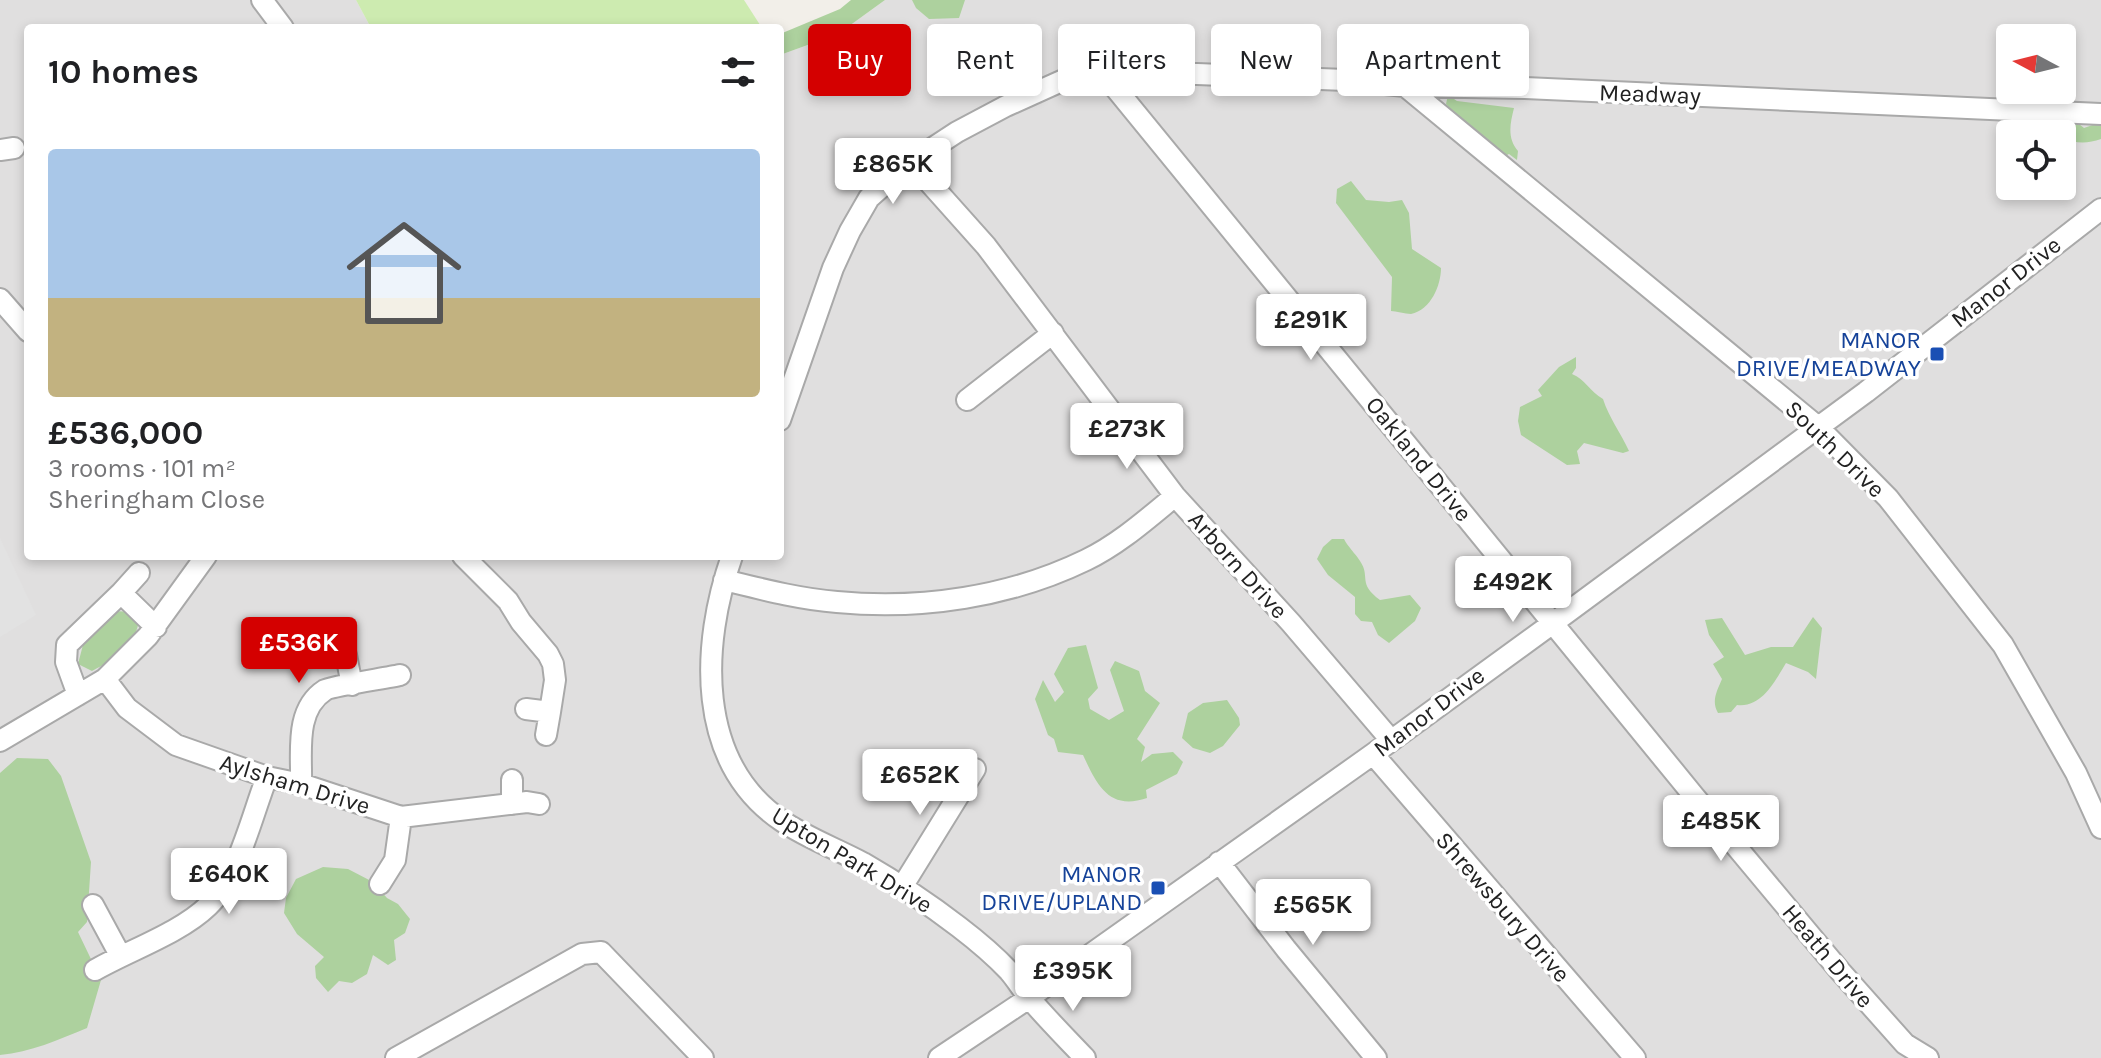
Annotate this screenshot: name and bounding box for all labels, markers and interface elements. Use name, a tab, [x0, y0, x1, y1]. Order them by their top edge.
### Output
chip: Buy	[808, 24, 911, 96]
chip: Rent	[927, 24, 1042, 96]
chip: Filters	[1058, 24, 1195, 96]
chip: New	[1211, 24, 1321, 96]
chip: Apartment	[1337, 24, 1529, 96]
north arrow	[1996, 24, 2076, 104]
map controls	[1996, 24, 2076, 200]
icon: filters	[716, 50, 760, 94]
text: 10 homes	[48, 52, 199, 92]
street label: Meadway	[1599, 78, 1701, 110]
button: locate	[1996, 120, 2076, 200]
pin: £865K	[837, 138, 949, 206]
text: £865K	[853, 148, 933, 179]
icon: home	[332, 201, 476, 345]
street label: Manor Drive	[1946, 230, 2066, 334]
pin: £291K	[1255, 294, 1367, 362]
text: £291K	[1274, 304, 1348, 335]
place label: MANOR DRIVE/MEADWAY	[1736, 326, 1921, 382]
marker: MANOR DRIVE/MEADWAY	[1928, 345, 1946, 363]
street label: Oakland Drive	[1360, 391, 1478, 527]
street label: South Drive	[1779, 395, 1891, 503]
pin: £273K	[1071, 403, 1183, 471]
text: £536,000	[48, 413, 203, 453]
text: £273K	[1088, 413, 1166, 444]
text: 3 rooms · 101 m²	[48, 453, 236, 484]
text: Sheringham Close	[48, 484, 265, 515]
street label: Arborn Drive	[1183, 506, 1293, 624]
pin: £492K	[1457, 556, 1569, 624]
text: £492K	[1473, 566, 1553, 597]
pin: £536K	[243, 617, 355, 685]
text: £536K	[259, 627, 339, 658]
street label: Manor Drive	[1368, 661, 1490, 763]
street label: Aylsham Drive	[217, 748, 373, 820]
pin: £652K	[864, 749, 976, 817]
text: £652K	[880, 759, 960, 790]
pin: £485K	[1665, 795, 1777, 863]
street label: Upton Park Drive	[767, 801, 937, 919]
text: £485K	[1681, 805, 1761, 836]
street label: Shrewsbury Drive	[1430, 826, 1576, 988]
pin: £640K	[173, 848, 285, 916]
text: £640K	[189, 858, 269, 889]
place label: MANOR DRIVE/UPLAND	[981, 860, 1142, 916]
marker: MANOR DRIVE/UPLAND	[1149, 879, 1167, 897]
pin: £565K	[1257, 879, 1369, 947]
text: £565K	[1274, 889, 1352, 920]
street label: Heath Drive	[1777, 898, 1879, 1014]
pin: £395K	[1017, 945, 1129, 1013]
text: £395K	[1033, 955, 1113, 986]

